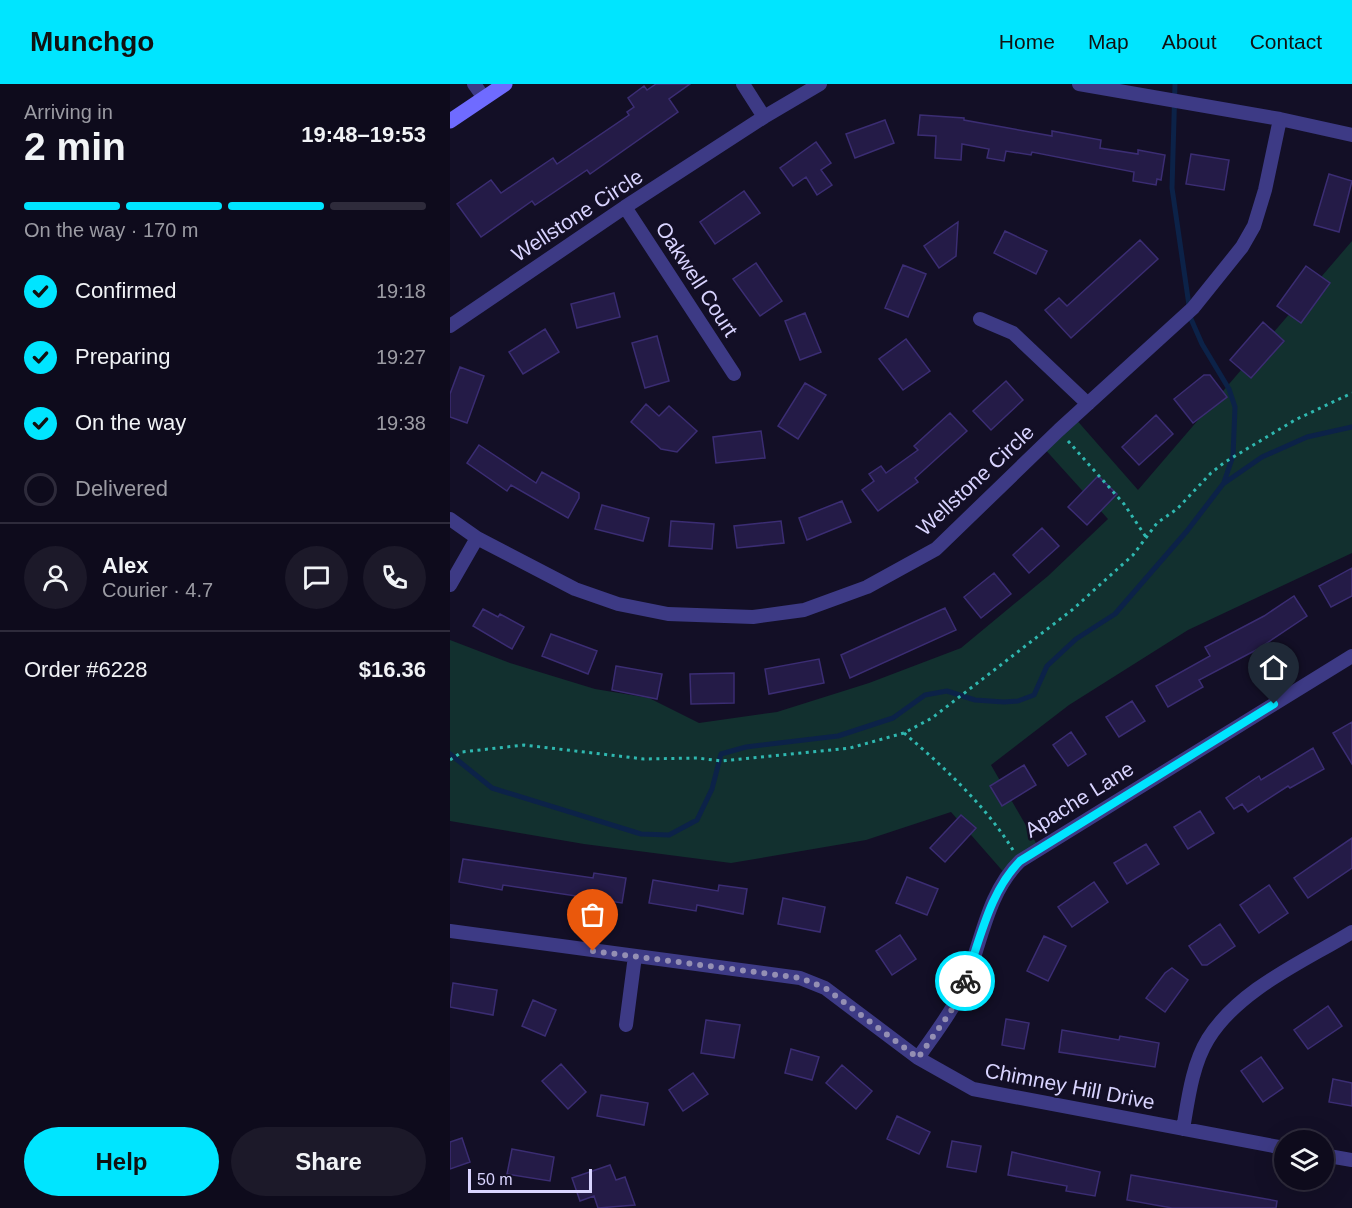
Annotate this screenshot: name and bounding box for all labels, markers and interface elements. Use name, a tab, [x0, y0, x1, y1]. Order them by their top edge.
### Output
text: Munchgo	[30, 26, 154, 57]
text: Home	[999, 30, 1055, 53]
text: Map	[1088, 30, 1129, 53]
text: About	[1162, 30, 1217, 53]
text: Contact	[1250, 30, 1322, 53]
text: Arriving in	[24, 101, 113, 123]
text: 19:48–19:53	[301, 122, 426, 147]
text: 2 min	[24, 125, 126, 168]
street label: Wellstone Circle	[507, 164, 647, 266]
street label: Oakwell Court	[651, 217, 743, 341]
text: On the way · 170 m	[24, 219, 199, 241]
icon: check	[24, 275, 57, 308]
text: Confirmed	[75, 278, 176, 303]
text: 19:18	[376, 280, 426, 302]
icon: check	[24, 341, 57, 374]
text: Preparing	[75, 344, 170, 369]
text: 19:27	[376, 346, 426, 368]
icon: check	[24, 407, 57, 440]
text: On the way	[75, 410, 186, 435]
text: 19:38	[376, 412, 426, 434]
street label: Wellstone Circle	[912, 420, 1038, 540]
text: Delivered	[75, 476, 168, 501]
button: person	[24, 546, 87, 609]
button: chat	[285, 546, 348, 609]
button: phone	[363, 546, 426, 609]
text: Alex	[102, 553, 148, 578]
text: Courier · 4.7	[102, 579, 213, 601]
pin	[1248, 642, 1299, 704]
icon: home	[1257, 651, 1290, 684]
text: Order #6228	[24, 657, 148, 682]
text: $16.36	[359, 657, 426, 682]
street label: Apache Lane	[1020, 756, 1138, 842]
pin	[567, 889, 618, 951]
icon: bag	[576, 898, 609, 931]
courier	[935, 951, 995, 1011]
icon: bike	[949, 965, 982, 998]
street label: Chimney Hill Drive	[983, 1058, 1157, 1114]
button: Help	[24, 1127, 219, 1196]
button: Share	[231, 1127, 426, 1196]
map controls	[1274, 1130, 1334, 1190]
button: layers	[1274, 1130, 1334, 1190]
scale bar	[468, 1166, 592, 1194]
text: 50 m	[477, 1171, 513, 1188]

